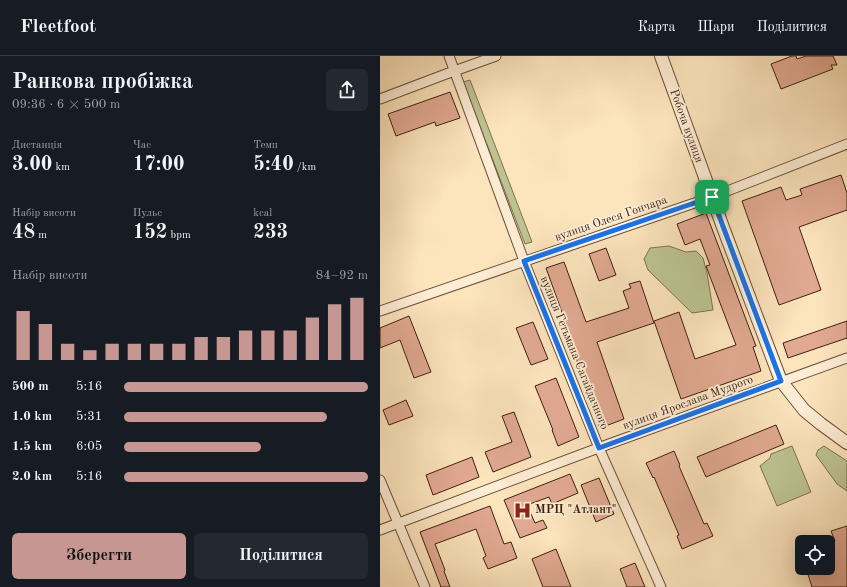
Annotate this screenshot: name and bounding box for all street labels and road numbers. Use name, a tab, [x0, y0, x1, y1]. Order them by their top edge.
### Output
street label: Робоча вулиця	[667, 88, 705, 164]
street label: вулиця Олеся Гончара	[553, 194, 669, 244]
street label: вулиця Гетьмана Сагайдачного	[538, 275, 610, 431]
street label: вулиця Ярослава Мудрого	[621, 374, 755, 432]

